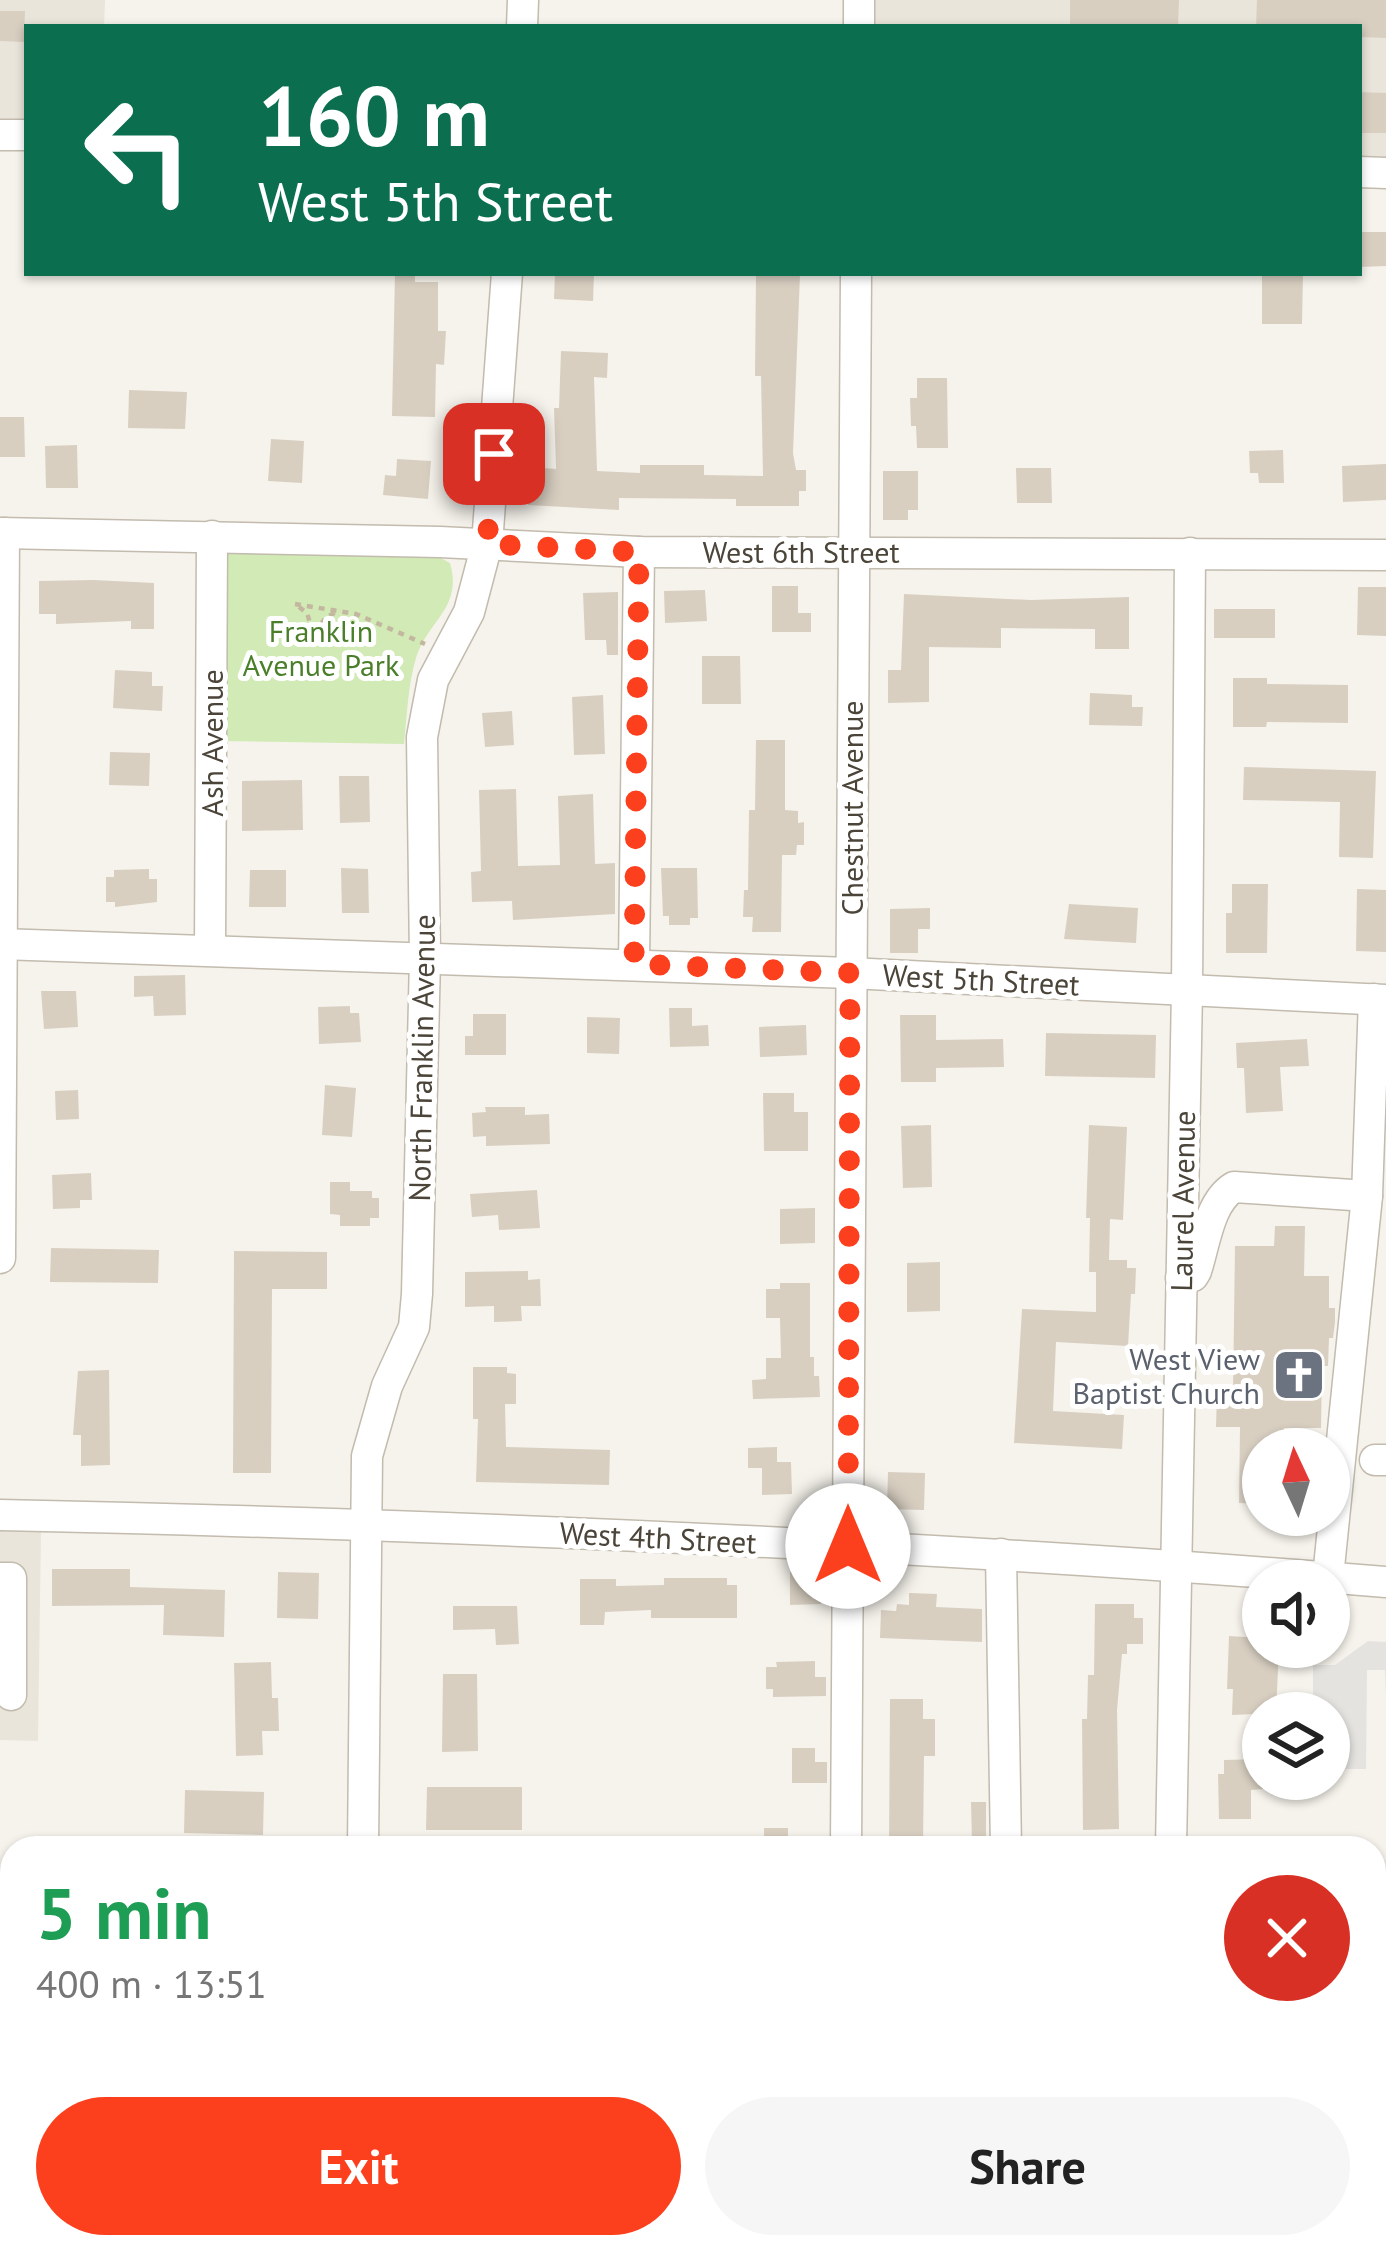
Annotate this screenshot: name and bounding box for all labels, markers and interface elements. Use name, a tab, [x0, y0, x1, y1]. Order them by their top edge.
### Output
text: 160 m	[258, 60, 490, 169]
icon: left	[60, 72, 216, 228]
text: West 5th Street	[258, 166, 613, 236]
pin	[443, 403, 545, 505]
icon: arrive	[461, 421, 527, 487]
street label: West 6th Street	[702, 532, 900, 571]
park label: Franklin Avenue Park	[243, 611, 400, 684]
street label: Ash Avenue	[192, 669, 231, 817]
street label: Chestnut Avenue	[832, 700, 871, 916]
street label: North Franklin Avenue	[399, 914, 443, 1202]
street label: West 5th Street	[882, 954, 1080, 1004]
street label: Laurel Avenue	[1161, 1110, 1203, 1292]
place label: West View Baptist Church	[1073, 1339, 1260, 1412]
church icon: West View Baptist Church	[1271, 1347, 1327, 1403]
north arrow	[1242, 1428, 1350, 1536]
map controls	[1242, 1428, 1350, 1800]
position arrow	[785, 1483, 911, 1609]
street label: West 4th Street	[559, 1512, 757, 1562]
button: sound	[1242, 1560, 1350, 1668]
button: layers	[1242, 1692, 1350, 1800]
text: 5 min	[36, 1866, 212, 1959]
button: close	[1224, 1875, 1350, 2001]
text: 400 m · 13:51	[36, 1958, 267, 2009]
button: Exit	[36, 2097, 681, 2235]
button: Share	[705, 2097, 1350, 2235]

